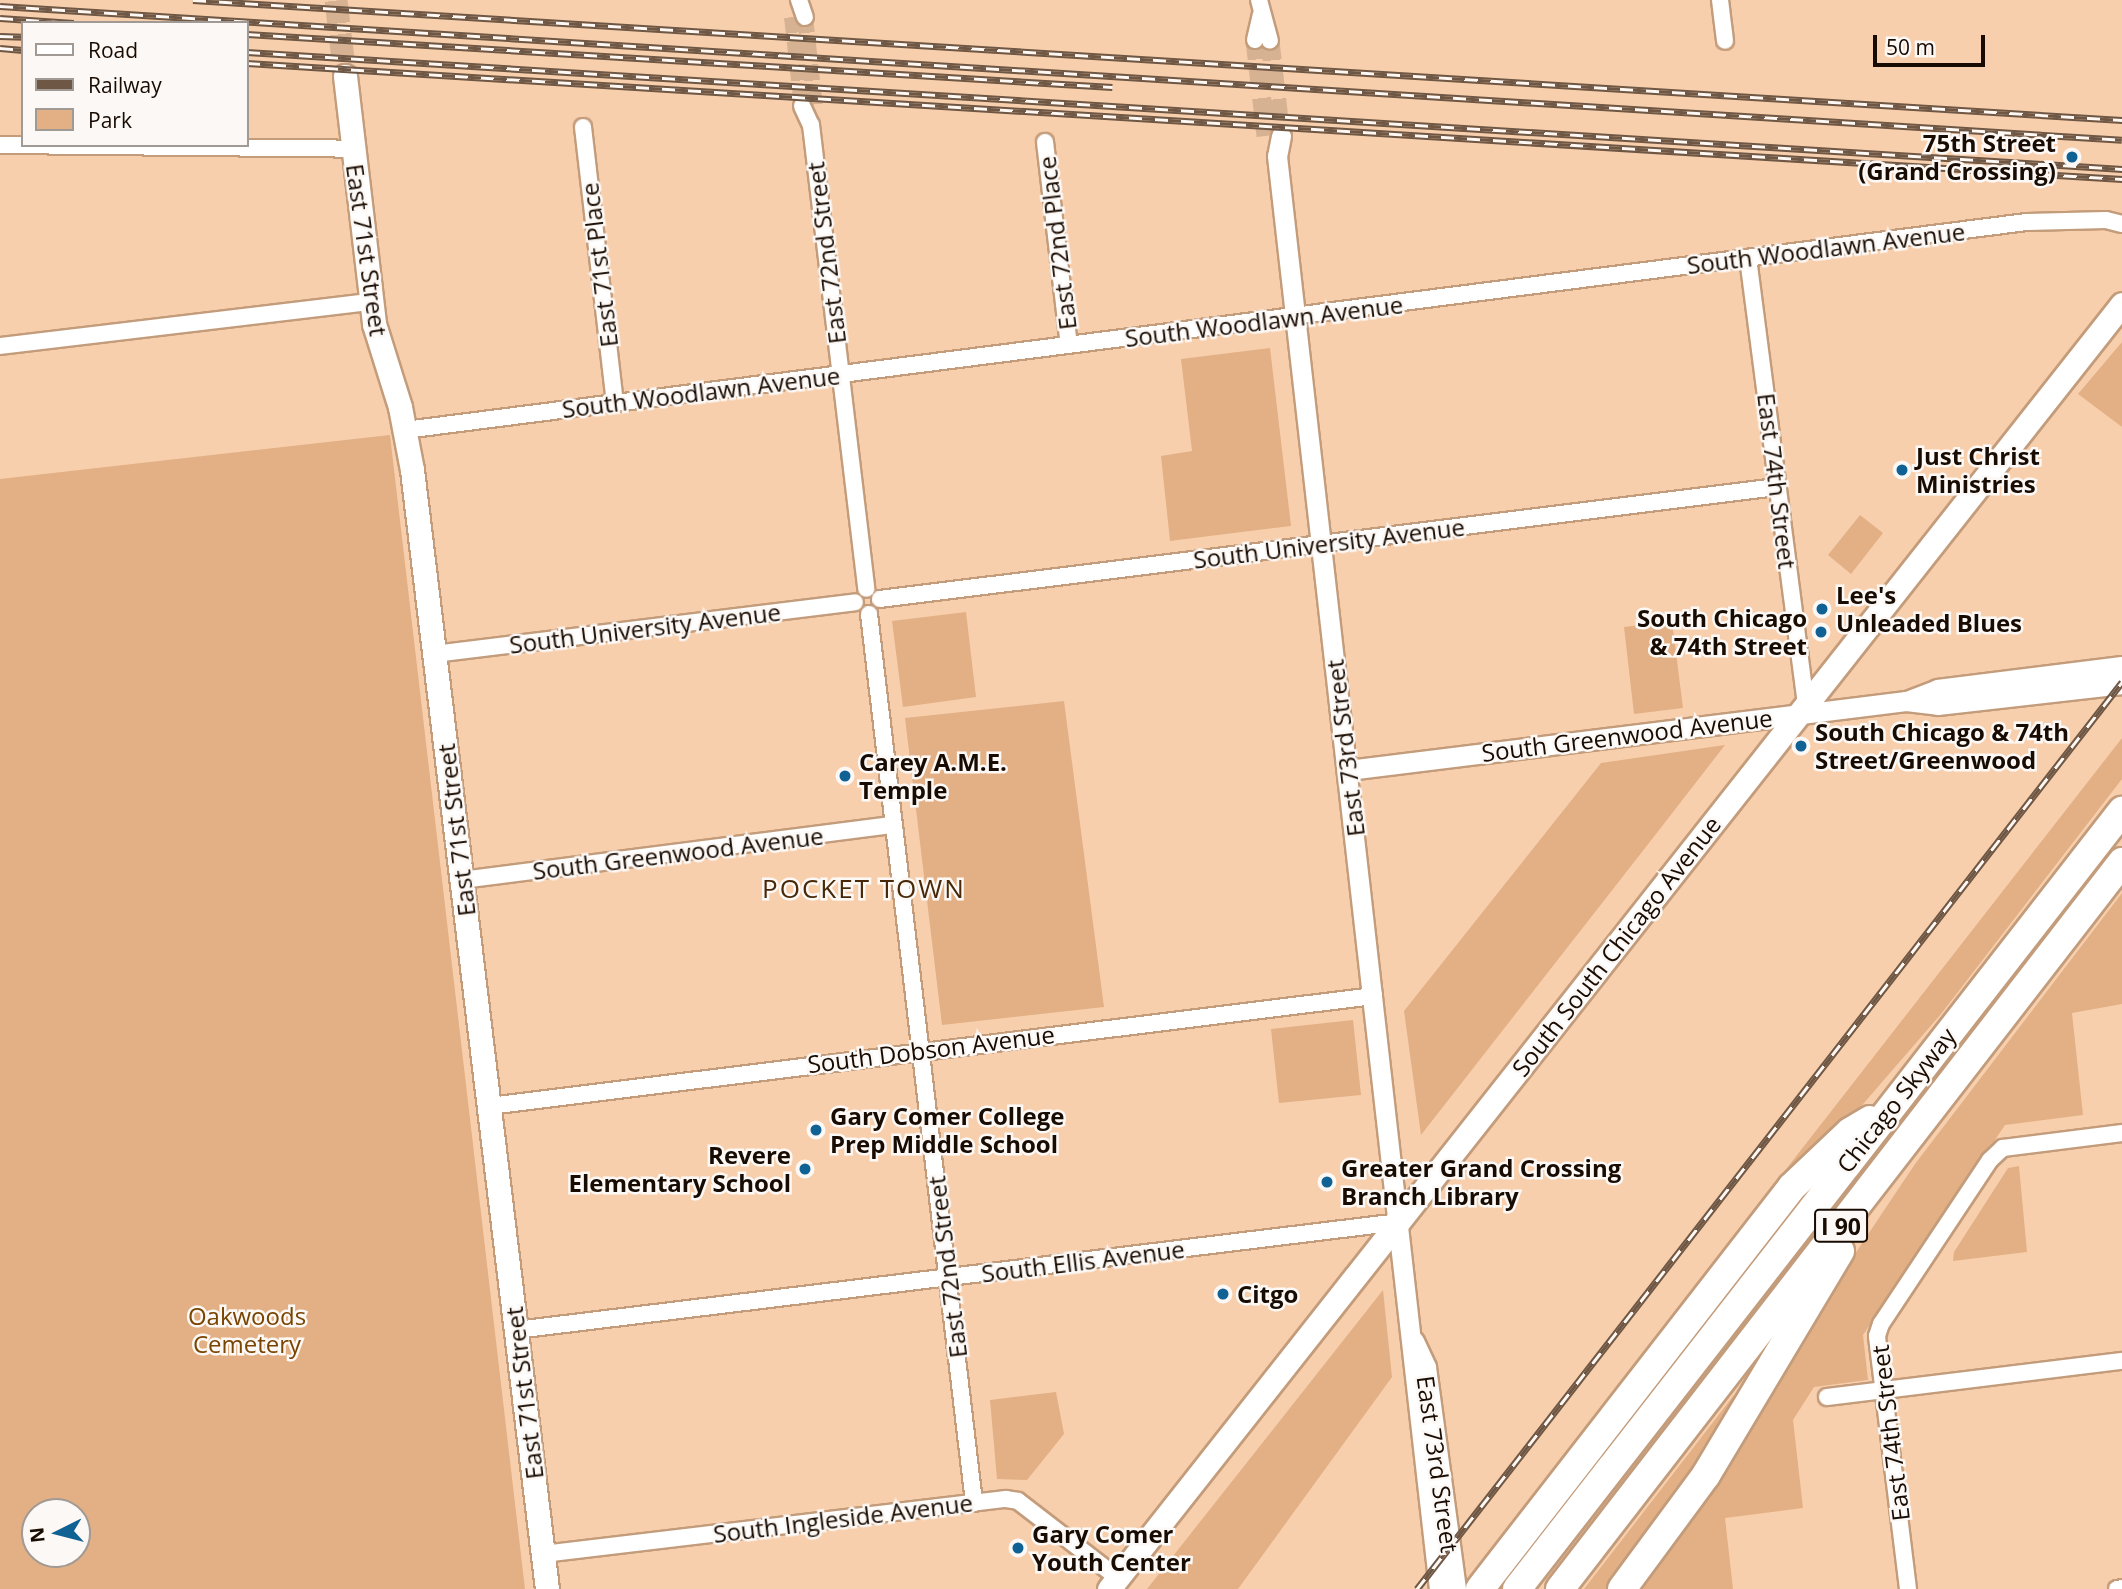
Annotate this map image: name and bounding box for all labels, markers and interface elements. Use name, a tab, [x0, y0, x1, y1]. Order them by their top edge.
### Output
legend	[21, 21, 248, 147]
scale bar	[1877, 21, 1989, 65]
text: 50 m	[1886, 33, 1935, 61]
text: Road	[88, 36, 138, 64]
text: Railway	[88, 71, 162, 99]
text: Park	[88, 106, 132, 134]
place label: 75th Street (Grand Crossing)	[1858, 129, 2056, 185]
marker: 75th Street (Grand Crossing)	[2062, 147, 2082, 167]
street label: East 72nd Place	[1032, 155, 1082, 331]
street label: East 72nd Street	[801, 160, 851, 346]
street label: East 71st Street	[341, 162, 393, 338]
street label: East 71st Place	[575, 181, 623, 349]
street label: South Woodlawn Avenue	[1685, 217, 1967, 279]
street label: South Woodlawn Avenue	[1123, 290, 1405, 352]
street label: South Woodlawn Avenue	[560, 361, 842, 423]
street label: East 74th Street	[1752, 391, 1802, 571]
place label: Just Christ Ministries	[1916, 442, 2040, 498]
marker: Just Christ Ministries	[1894, 462, 1910, 478]
street label: South University Avenue	[1192, 512, 1466, 574]
place label: Lee's Unleaded Blues	[1836, 581, 2022, 637]
street label: South University Avenue	[508, 597, 782, 659]
marker: Lee's Unleaded Blues	[1814, 601, 1830, 617]
place label: South Chicago & 74th Street	[1637, 604, 1807, 660]
marker: South Chicago & 74th Street	[1813, 624, 1829, 640]
street label: East 73rd Street	[1320, 658, 1370, 838]
street label: South Greenwood Avenue	[1480, 703, 1774, 767]
place label: South Chicago & 74th Street/Greenwood	[1815, 718, 2069, 774]
marker: South Chicago & 74th Street/Greenwood	[1793, 738, 1809, 754]
street label: East 71st Street	[431, 742, 481, 918]
place label: Carey A.M.E. Temple	[859, 748, 1007, 804]
marker: Carey A.M.E. Temple	[837, 768, 853, 784]
street label: South South Chicago Avenue	[1506, 810, 1726, 1082]
street label: South Greenwood Avenue	[531, 821, 825, 885]
district label: POCKET TOWN	[763, 873, 965, 905]
street label: South Dobson Avenue	[806, 1020, 1056, 1078]
street label: Chicago Skyway	[1830, 1022, 1962, 1178]
place label: Gary Comer College Prep Middle School	[830, 1102, 1064, 1158]
marker: Gary Comer College Prep Middle School	[808, 1122, 824, 1138]
place label: Revere Elementary School	[568, 1141, 791, 1197]
place label: Greater Grand Crossing Branch Library	[1341, 1154, 1621, 1210]
marker: Revere Elementary School	[797, 1161, 813, 1177]
street label: East 72nd Street	[922, 1174, 972, 1360]
marker: Greater Grand Crossing Branch Library	[1319, 1174, 1335, 1190]
road number: I 90	[1813, 1206, 1869, 1246]
street label: South Ellis Avenue	[980, 1234, 1186, 1288]
place label: Citgo	[1237, 1280, 1298, 1308]
marker: Citgo	[1215, 1286, 1231, 1302]
park label: Oakwoods Cemetery	[188, 1302, 306, 1358]
street label: East 71st Street	[499, 1305, 549, 1481]
street label: East 74th Street	[1865, 1343, 1915, 1523]
street label: East 73rd Street	[1411, 1374, 1465, 1554]
street label: South Ingleside Avenue	[712, 1488, 974, 1548]
north arrow	[21, 1498, 91, 1568]
place label: Gary Comer Youth Center	[1032, 1520, 1191, 1576]
text: N	[23, 1526, 51, 1544]
marker: Gary Comer Youth Center	[1010, 1540, 1026, 1556]

